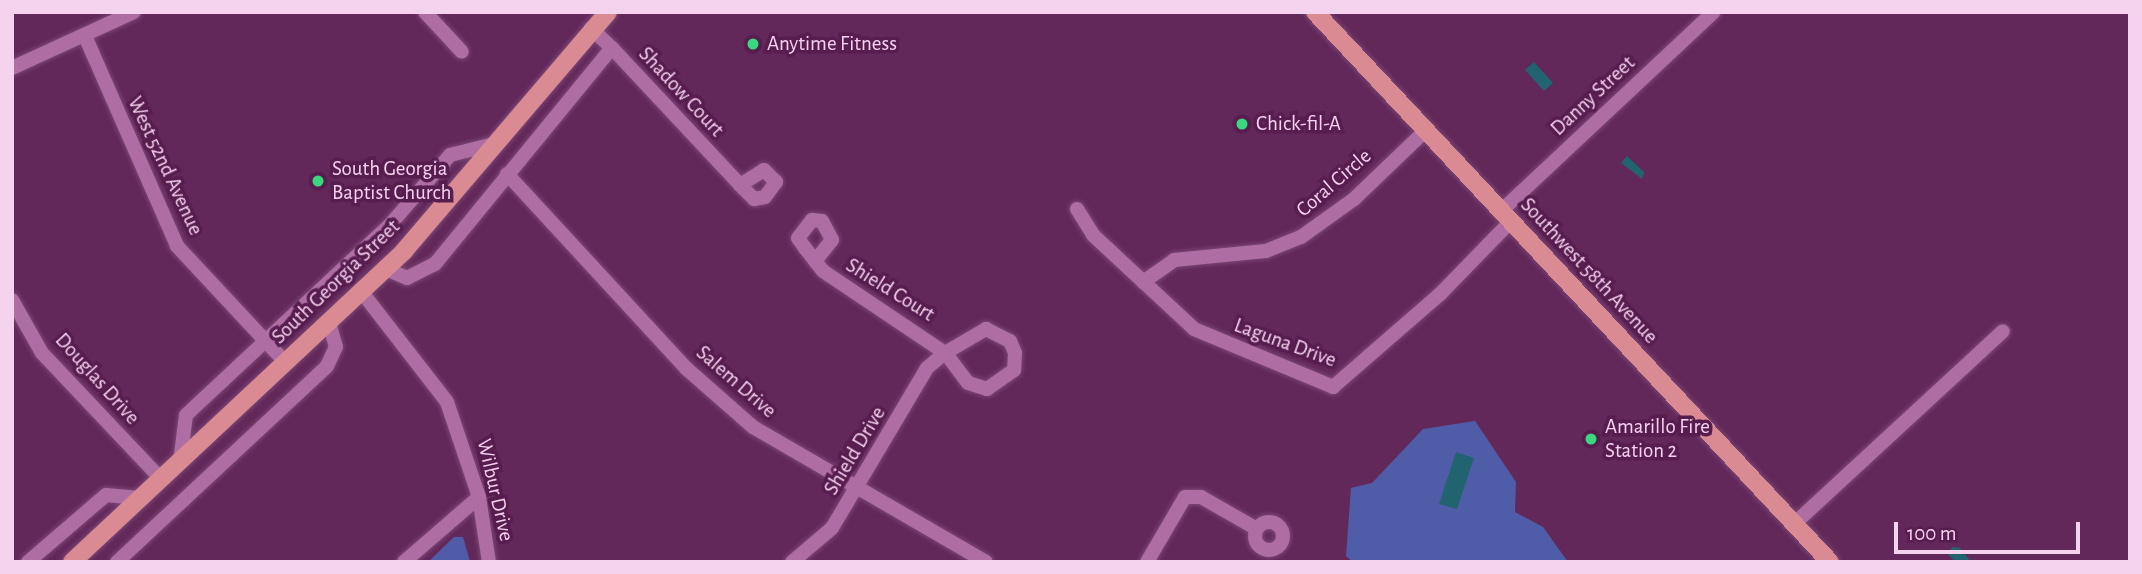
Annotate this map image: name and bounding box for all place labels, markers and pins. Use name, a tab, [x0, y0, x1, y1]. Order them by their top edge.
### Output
place label: Anytime Fitness	[767, 31, 897, 57]
marker: Anytime Fitness	[745, 36, 761, 52]
place label: Chick-fil-A	[1256, 111, 1341, 137]
marker: Chick-fil-A	[1234, 116, 1250, 132]
place label: South Georgia Baptist Church	[332, 156, 451, 206]
marker: South Georgia Baptist Church	[310, 173, 326, 189]
place label: Amarillo Fire Station 2	[1605, 414, 1710, 464]
marker: Amarillo Fire Station 2	[1583, 431, 1599, 447]

